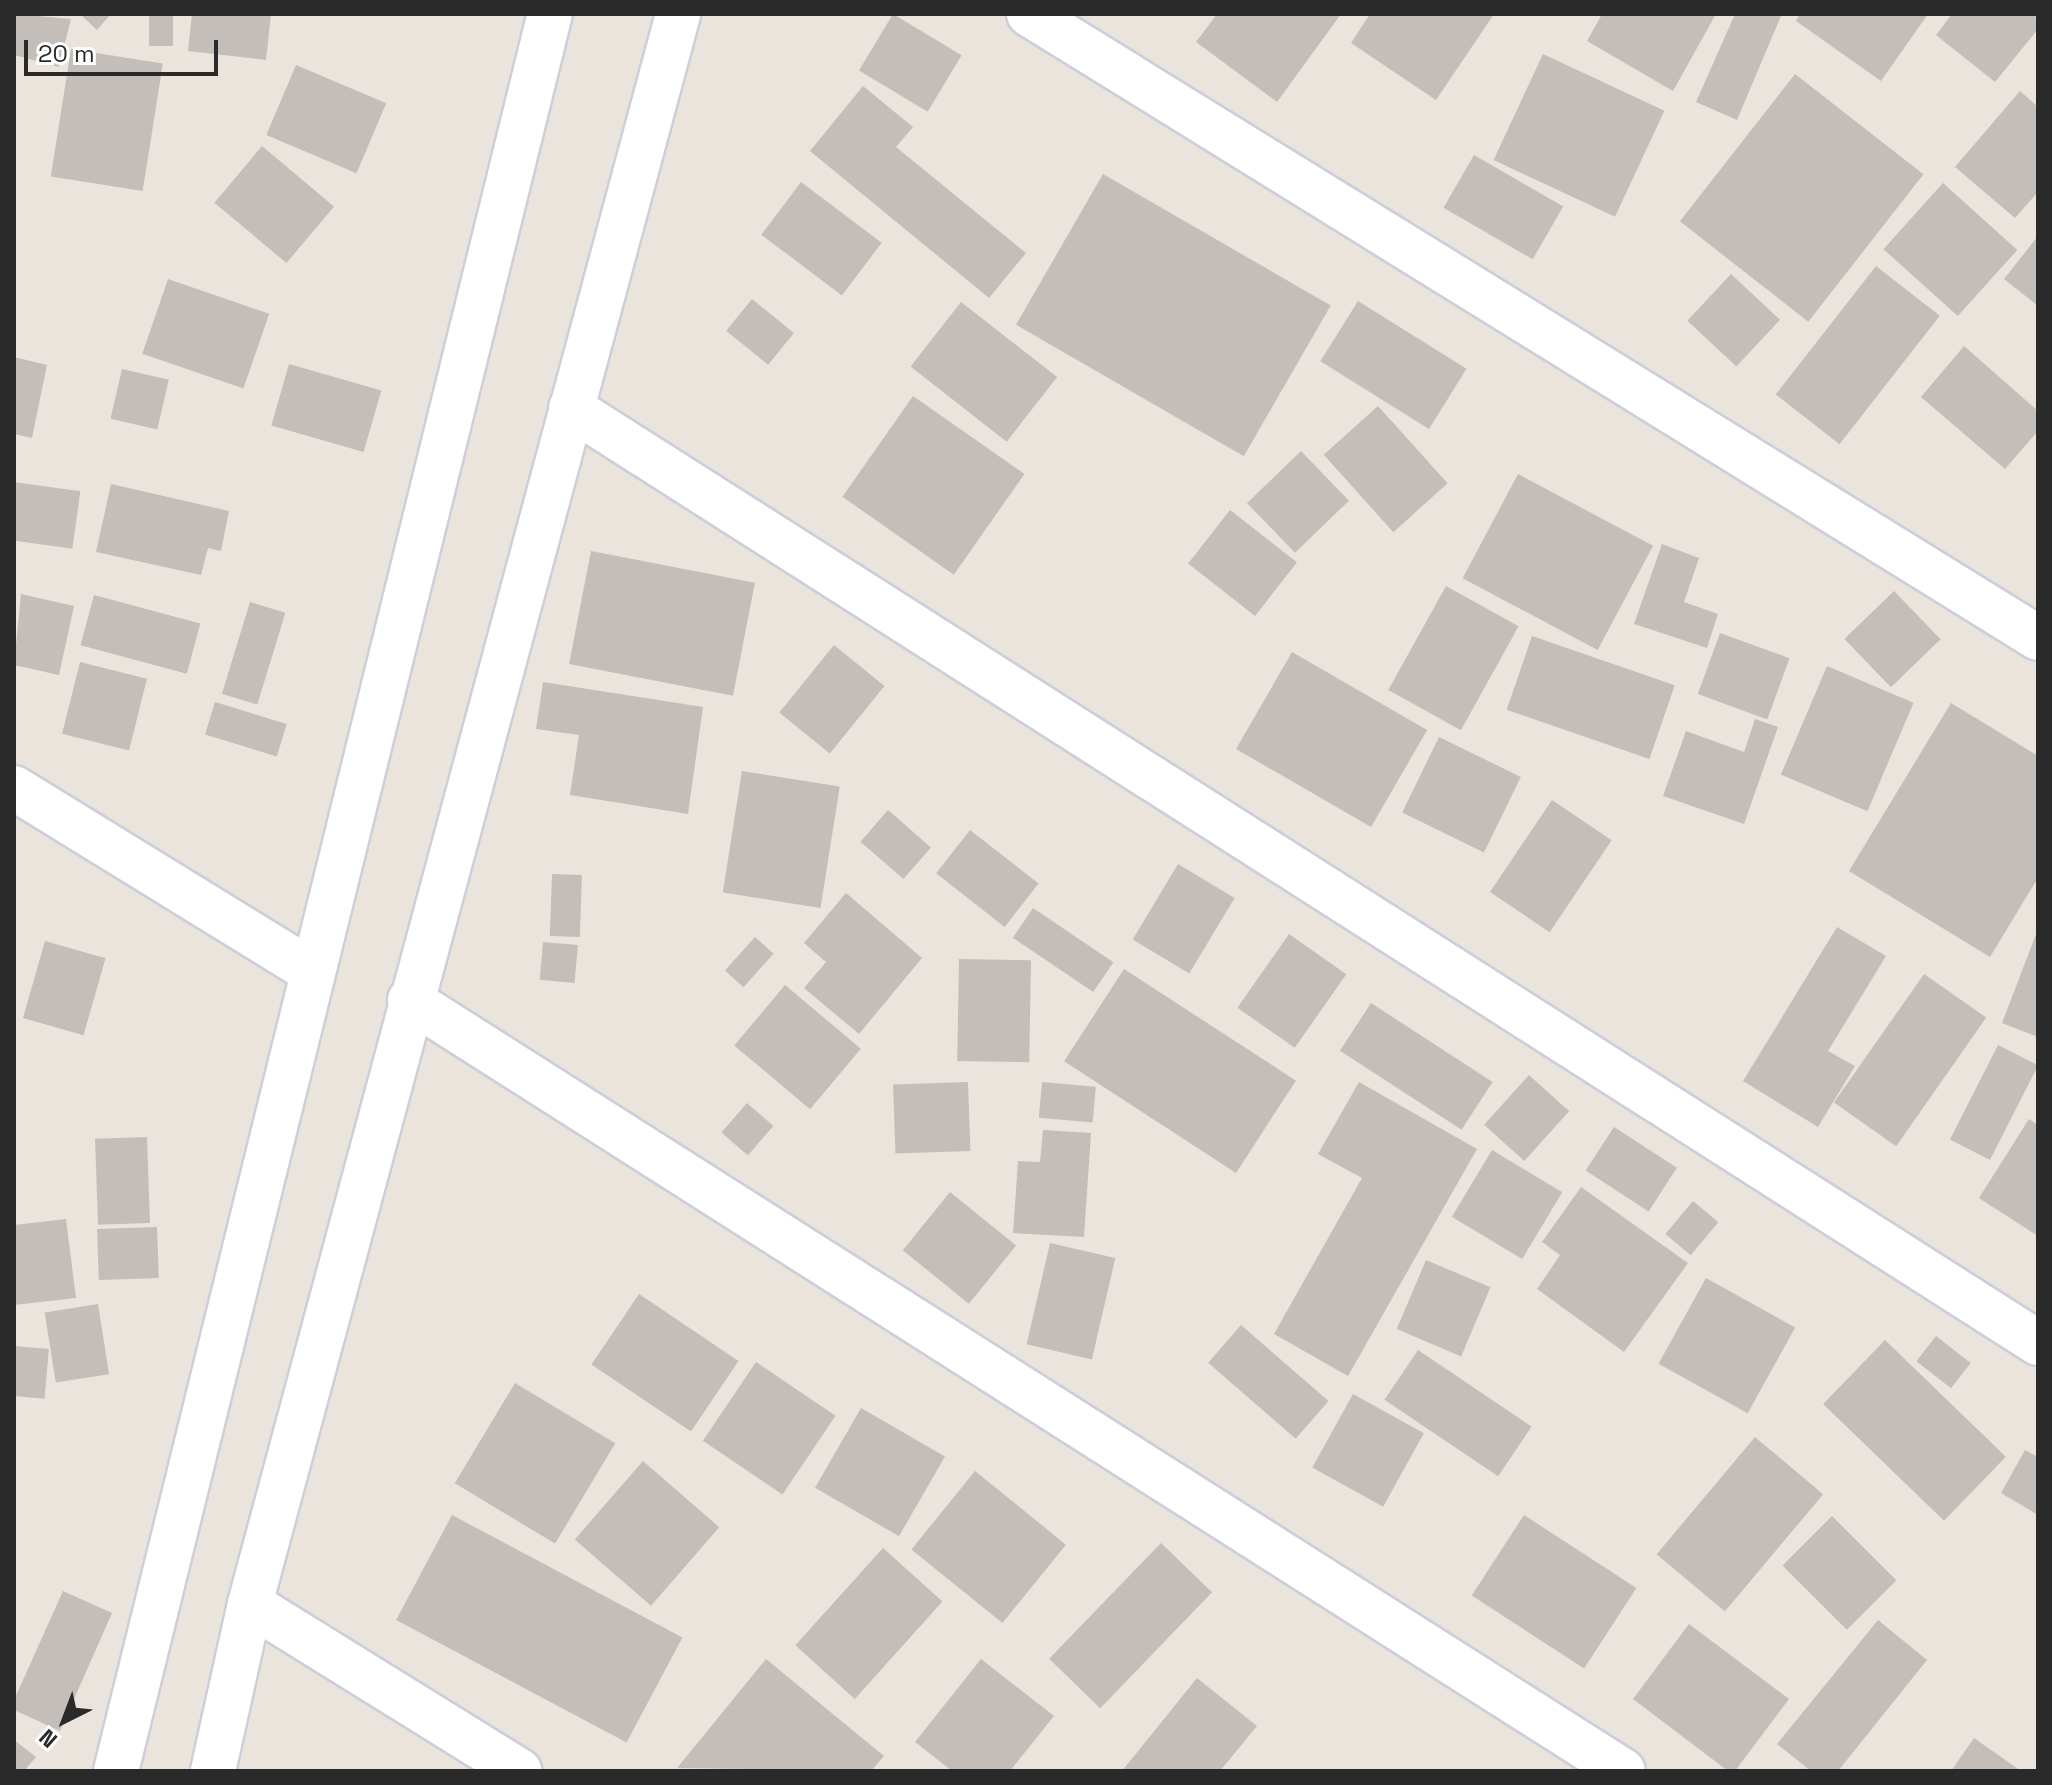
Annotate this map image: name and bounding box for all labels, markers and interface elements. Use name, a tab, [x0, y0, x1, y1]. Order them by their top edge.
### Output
scale bar	[28, 24, 222, 74]
text: 20 m	[38, 38, 95, 69]
north arrow	[24, 1681, 104, 1761]
text: N	[33, 1723, 63, 1754]

